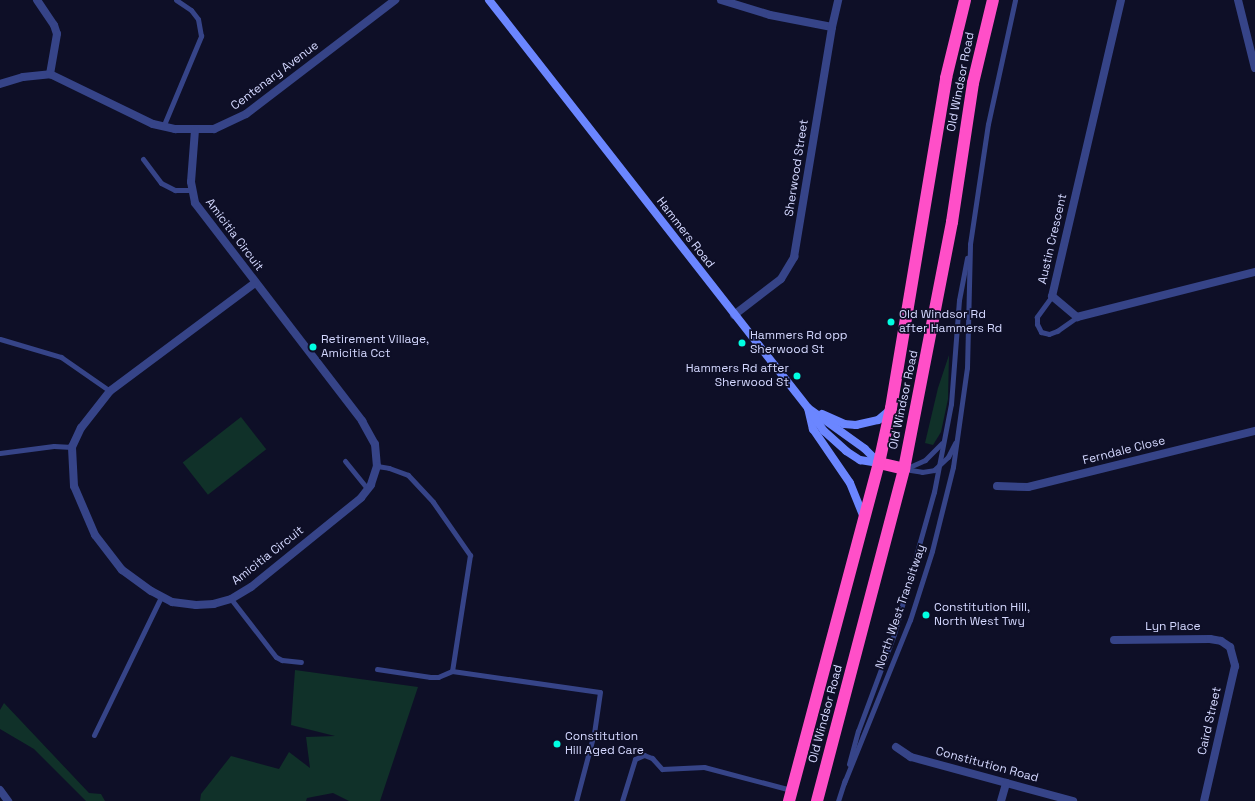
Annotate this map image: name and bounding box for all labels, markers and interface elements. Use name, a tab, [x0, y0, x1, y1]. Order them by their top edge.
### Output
street label: Old Windsor Road	[944, 31, 978, 133]
street label: Centenary Avenue	[228, 38, 322, 114]
street label: Sherwood Street	[782, 118, 812, 218]
street label: Austin Crescent	[1036, 192, 1070, 286]
street label: Hammers Road	[653, 195, 717, 271]
street label: Amicitia Circuit	[202, 196, 266, 274]
place label: Old Windsor Rd after Hammers Rd	[899, 308, 1002, 336]
marker: Old Windsor Rd after Hammers Rd	[886, 317, 896, 327]
place label: Hammers Rd opp Sherwood St	[750, 329, 848, 357]
place label: Retirement Village, Amicitia Cct	[321, 333, 429, 361]
marker: Hammers Rd opp Sherwood St	[737, 338, 747, 348]
marker: Retirement Village, Amicitia Cct	[308, 342, 318, 352]
street label: Old Windsor Road	[886, 349, 922, 451]
place label: Hammers Rd after Sherwood St	[686, 362, 789, 390]
marker: Hammers Rd after Sherwood St	[792, 371, 802, 381]
street label: Ferndale Close	[1081, 434, 1167, 468]
street label: Amicitia Circuit	[229, 523, 307, 589]
street label: North West Transitway	[873, 543, 929, 671]
place label: Constitution Hill, North West Twy	[934, 601, 1030, 629]
marker: Constitution Hill, North West Twy	[921, 610, 931, 620]
street label: Lyn Place	[1145, 620, 1201, 634]
street label: Old Windsor Road	[806, 663, 846, 765]
street label: Caird Street	[1195, 686, 1225, 756]
place label: Constitution Hill Aged Care	[565, 730, 644, 758]
marker: Constitution Hill Aged Care	[552, 739, 562, 749]
street label: Constitution Road	[934, 744, 1040, 786]

